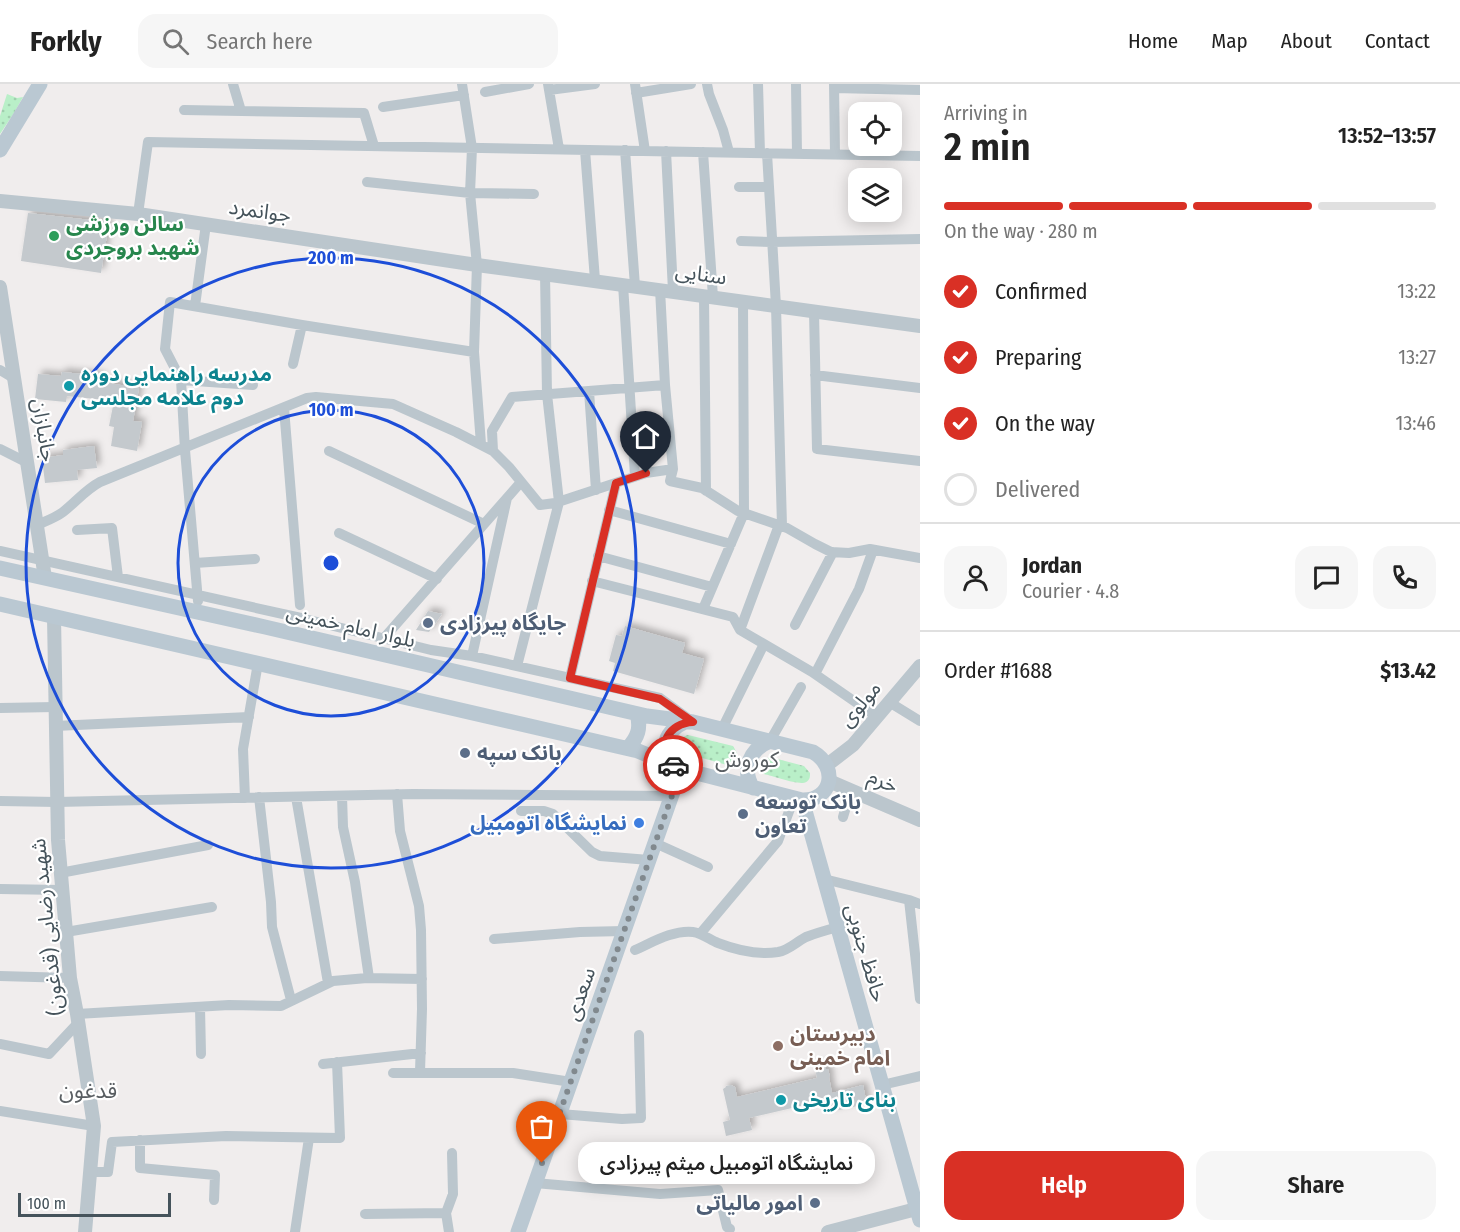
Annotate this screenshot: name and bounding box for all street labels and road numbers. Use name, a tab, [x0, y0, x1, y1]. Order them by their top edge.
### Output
street label: جوانمرد	[227, 194, 293, 228]
street label: سنایی	[674, 258, 728, 290]
street label: جانبازان	[26, 396, 62, 464]
street label: بلوار امام خمینی	[283, 599, 418, 656]
street label: مولوی	[833, 676, 887, 732]
street label: خرم	[863, 763, 902, 802]
street label: (قدغون) شهید رضایی	[25, 837, 69, 1017]
street label: حافظ جنوبی	[840, 901, 892, 1005]
street label: سعدی	[559, 964, 601, 1024]

